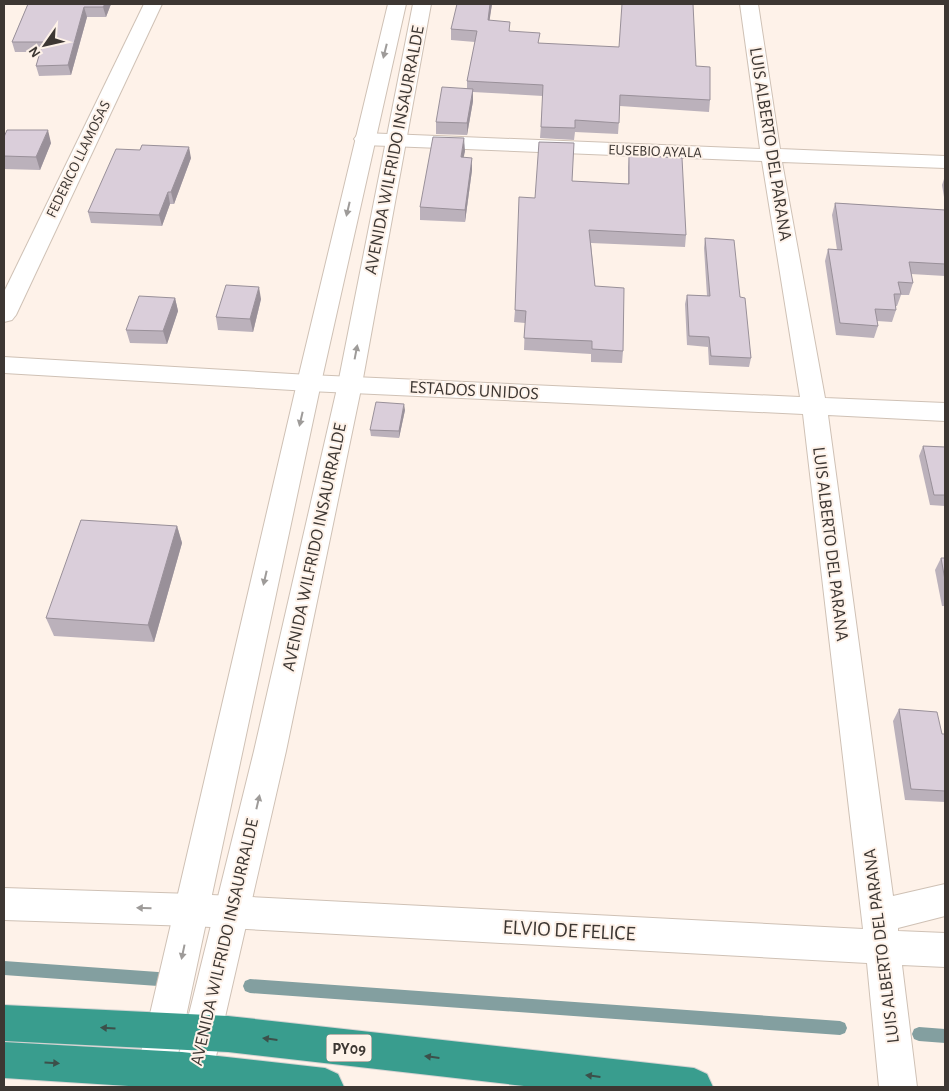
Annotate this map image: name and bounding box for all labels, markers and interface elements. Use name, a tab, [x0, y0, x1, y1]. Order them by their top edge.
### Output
north arrow	[20, 20, 70, 70]
street label: AVENIDA WILFRIDO INSAURRALDE	[362, 24, 428, 276]
text: N	[27, 44, 44, 60]
one-way arrow	[381, 44, 389, 59]
street label: LUIS ALBERTO DEL PARANA	[746, 46, 794, 243]
street label: FEDERICO LLAMOSAS	[44, 98, 113, 220]
street label: EUSEBIO AYALA	[608, 142, 702, 161]
one-way arrow	[344, 202, 352, 217]
one-way arrow	[352, 345, 360, 360]
street label: ESTADOS UNIDOS	[409, 379, 539, 403]
one-way arrow	[297, 411, 305, 427]
street label: AVENIDA WILFRIDO INSAURRALDE	[280, 421, 350, 673]
street label: LUIS ALBERTO DEL PARANA	[809, 446, 851, 643]
one-way arrow	[261, 570, 269, 585]
one-way arrow	[254, 794, 262, 809]
street label: AVENIDA WILFRIDO INSAURRALDE	[188, 817, 262, 1067]
street label: LUIS ALBERTO DEL PARANA	[861, 847, 903, 1044]
one-way arrow	[135, 904, 151, 912]
street label: ELVIO DE FELICE	[502, 917, 636, 944]
one-way arrow	[179, 945, 187, 960]
one-way arrow	[100, 1024, 116, 1032]
road number: PY09	[326, 1034, 372, 1062]
one-way arrow	[262, 1035, 278, 1043]
one-way arrow	[423, 1053, 439, 1061]
one-way arrow	[45, 1059, 61, 1067]
one-way arrow	[585, 1072, 601, 1080]

